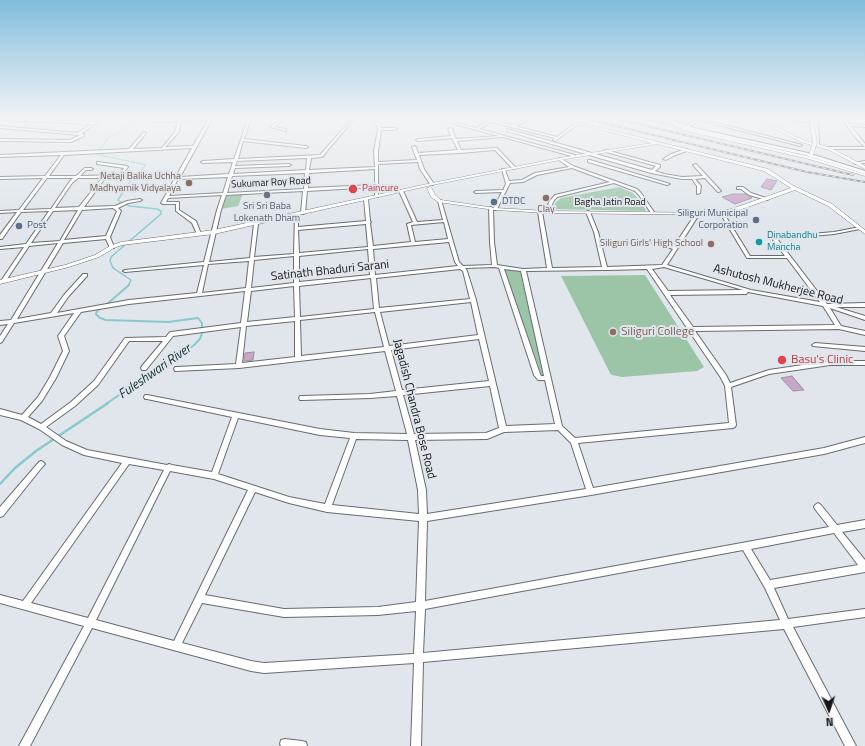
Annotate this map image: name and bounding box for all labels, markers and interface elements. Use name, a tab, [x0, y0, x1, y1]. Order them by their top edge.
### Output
place label: Netaji Balika Uchha Madhyamik Vidyalaya	[90, 171, 181, 194]
street label: Sukumar Roy Road	[231, 175, 311, 191]
marker: Netaji Balika Uchha Madhyamik Vidyalaya	[184, 178, 194, 188]
marker: Paincure	[347, 183, 359, 195]
place label: Paincure	[362, 183, 399, 195]
marker: Sri Sri Baba Lokenath Dham	[262, 190, 272, 200]
marker: Clay	[541, 193, 551, 203]
place label: DTDC	[502, 196, 525, 208]
marker: DTDC	[489, 197, 499, 207]
street label: Bagha Jatin Road	[574, 197, 646, 209]
place label: Sri Sri Baba Lokenath Dham	[234, 201, 300, 224]
place label: Clay	[537, 204, 555, 216]
place label: Siliguri Municipal Corporation	[677, 208, 748, 232]
marker: Siliguri Municipal Corporation	[751, 215, 761, 225]
place label: Post	[27, 220, 46, 232]
marker: Post	[14, 221, 24, 231]
place label: Dinabandhu Mancha	[767, 230, 818, 254]
marker: Dinabandhu Mancha	[754, 237, 764, 247]
place label: Siliguri Girls' High School	[600, 238, 703, 250]
marker: Siliguri Girls' High School	[706, 239, 716, 249]
street label: Satinath Bhaduri Sarani	[270, 258, 390, 284]
street label: Ashutosh Mukherjee Road	[712, 262, 844, 308]
place label: Siliguri College	[621, 325, 694, 339]
marker: Siliguri College	[608, 327, 618, 337]
street label: Jagadish Chandra Bose Road	[390, 337, 438, 481]
water label: Fuleshwari River	[116, 341, 194, 403]
place label: Basu's Clinic	[791, 353, 853, 367]
marker: Basu's Clinic	[776, 354, 788, 366]
north arrow	[809, 690, 849, 730]
text: N	[825, 714, 834, 730]

